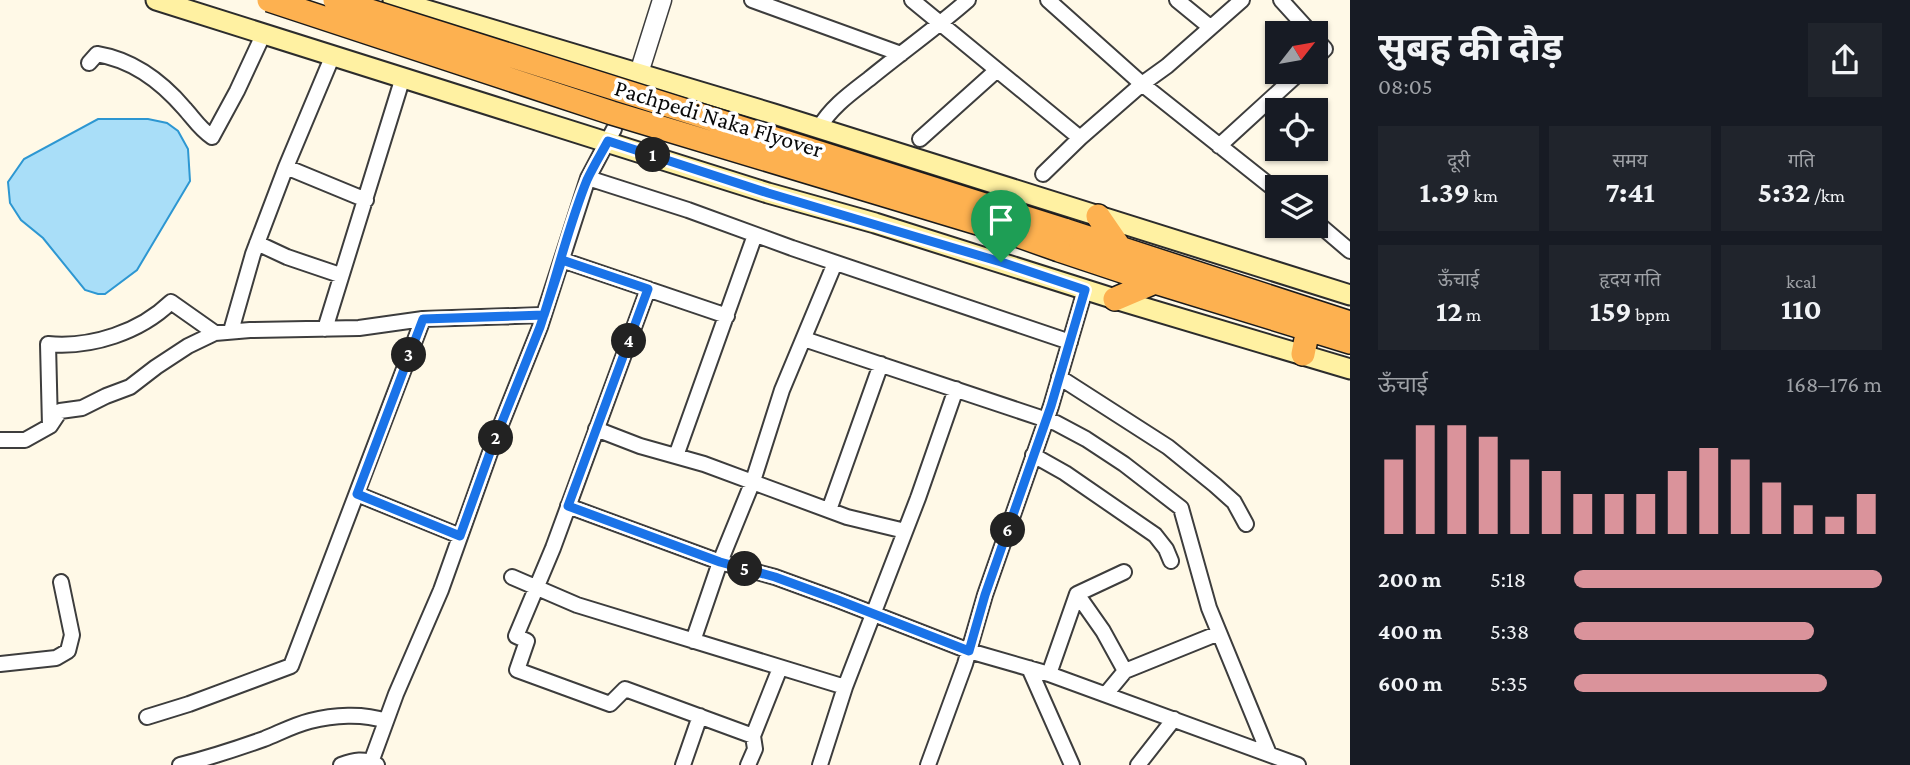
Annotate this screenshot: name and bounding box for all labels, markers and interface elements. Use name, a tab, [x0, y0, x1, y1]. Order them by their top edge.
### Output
north arrow	[1265, 21, 1328, 84]
map controls	[1265, 21, 1328, 238]
button: share	[1808, 23, 1882, 97]
text: सुबह की दौड़	[1378, 26, 1563, 68]
street label: Pachpedi Naka Flyover	[611, 73, 827, 163]
text: 08:05	[1378, 73, 1433, 99]
button: locate	[1265, 98, 1328, 161]
pin: 1	[636, 138, 670, 172]
text: 1	[649, 144, 656, 165]
text: दूरी	[1447, 150, 1470, 171]
text: समय	[1612, 150, 1648, 171]
text: गति	[1788, 150, 1815, 171]
button: layers	[1265, 175, 1328, 238]
text: 1.39	[1419, 175, 1470, 208]
text: 7:41	[1605, 175, 1655, 208]
text: 5:32	[1758, 175, 1810, 208]
text: km	[1470, 185, 1498, 206]
text: /km	[1810, 185, 1845, 206]
pin	[971, 190, 1031, 262]
icon: arrive	[982, 201, 1020, 239]
text: ऊँचाई	[1438, 269, 1479, 290]
text: हृदय गति	[1599, 269, 1661, 290]
text: kcal	[1786, 271, 1817, 292]
text: 110	[1781, 292, 1822, 325]
text: 12	[1436, 294, 1463, 327]
text: 159	[1590, 294, 1632, 327]
text: m	[1463, 304, 1481, 325]
text: bpm	[1632, 304, 1670, 325]
pin: 4	[612, 324, 646, 358]
text: 4	[623, 330, 634, 351]
pin: 3	[392, 338, 426, 372]
text: 3	[404, 344, 413, 365]
text: ऊँचाई	[1378, 371, 1428, 397]
text: 168–176 m	[1787, 371, 1882, 397]
pin: 2	[478, 420, 514, 456]
text: 2	[491, 427, 500, 448]
pin: 6	[990, 512, 1026, 548]
text: 6	[1002, 519, 1013, 540]
pin: 5	[728, 552, 762, 586]
text: 5	[740, 558, 749, 579]
text: 200 m	[1378, 566, 1442, 592]
text: 5:18	[1490, 566, 1526, 592]
text: 400 m	[1378, 618, 1442, 644]
text: 5:38	[1490, 618, 1529, 644]
text: 600 m	[1378, 670, 1442, 696]
text: 5:35	[1490, 670, 1528, 696]

